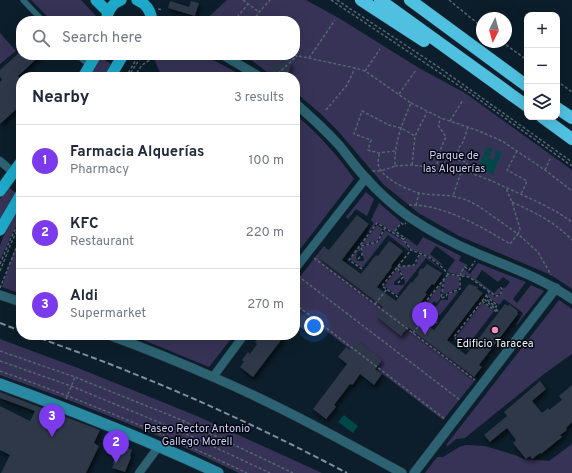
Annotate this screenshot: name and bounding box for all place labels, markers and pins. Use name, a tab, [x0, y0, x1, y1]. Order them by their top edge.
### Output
pin: 1	[412, 302, 438, 335]
marker: Edificio Taracea	[490, 325, 500, 335]
place label: Edificio Taracea	[456, 337, 534, 351]
pin: 3	[39, 404, 65, 437]
pin: 2	[103, 430, 129, 463]

